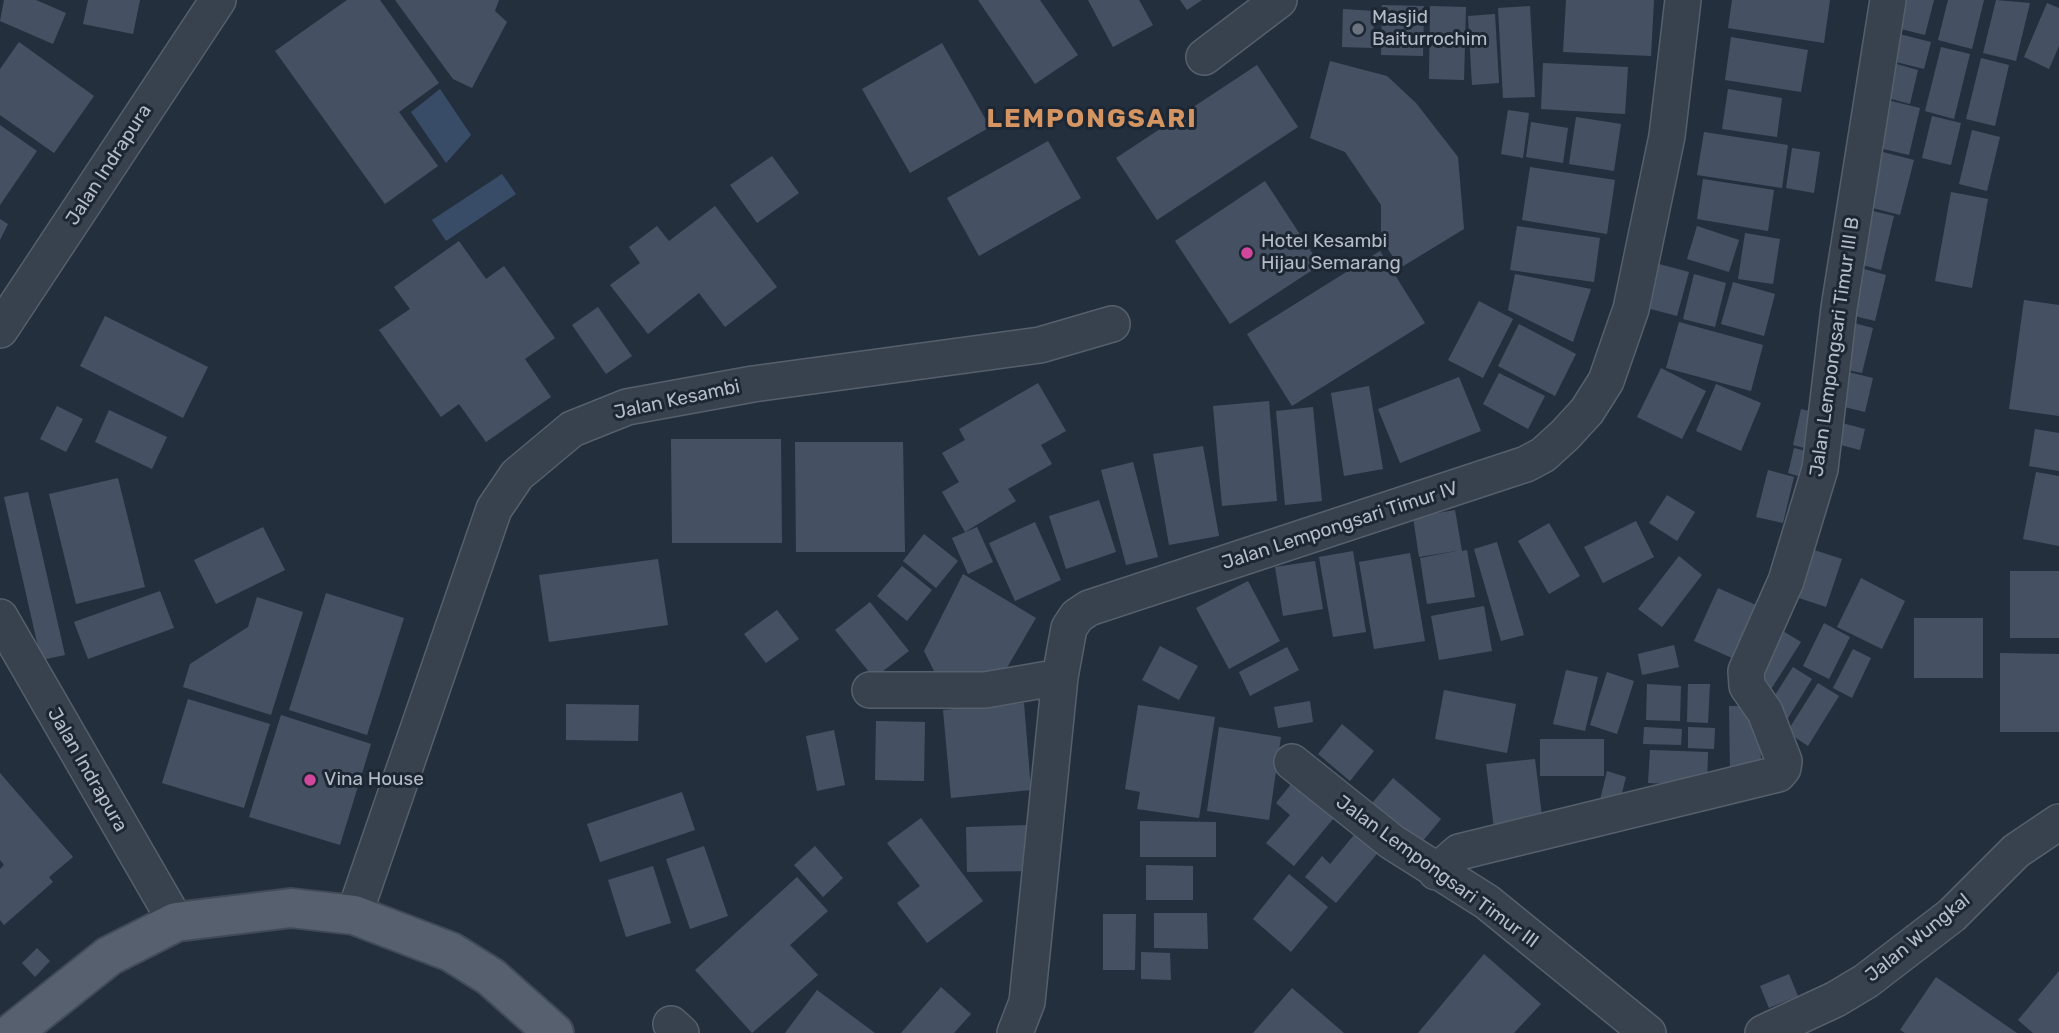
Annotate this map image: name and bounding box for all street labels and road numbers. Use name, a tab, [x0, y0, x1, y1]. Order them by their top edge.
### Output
street label: Jalan Indrapura	[61, 100, 157, 230]
street label: Jalan Lempongsari Timur III B	[1805, 216, 1865, 478]
street label: Jalan Kesambi	[612, 376, 742, 424]
street label: Jalan Lempongsari Timur IV	[1219, 477, 1461, 575]
street label: Jalan Indrapura	[42, 704, 132, 836]
street label: Jalan Lempongsari Timur III	[1331, 791, 1543, 953]
street label: Jalan Wungkal	[1861, 889, 1975, 987]

